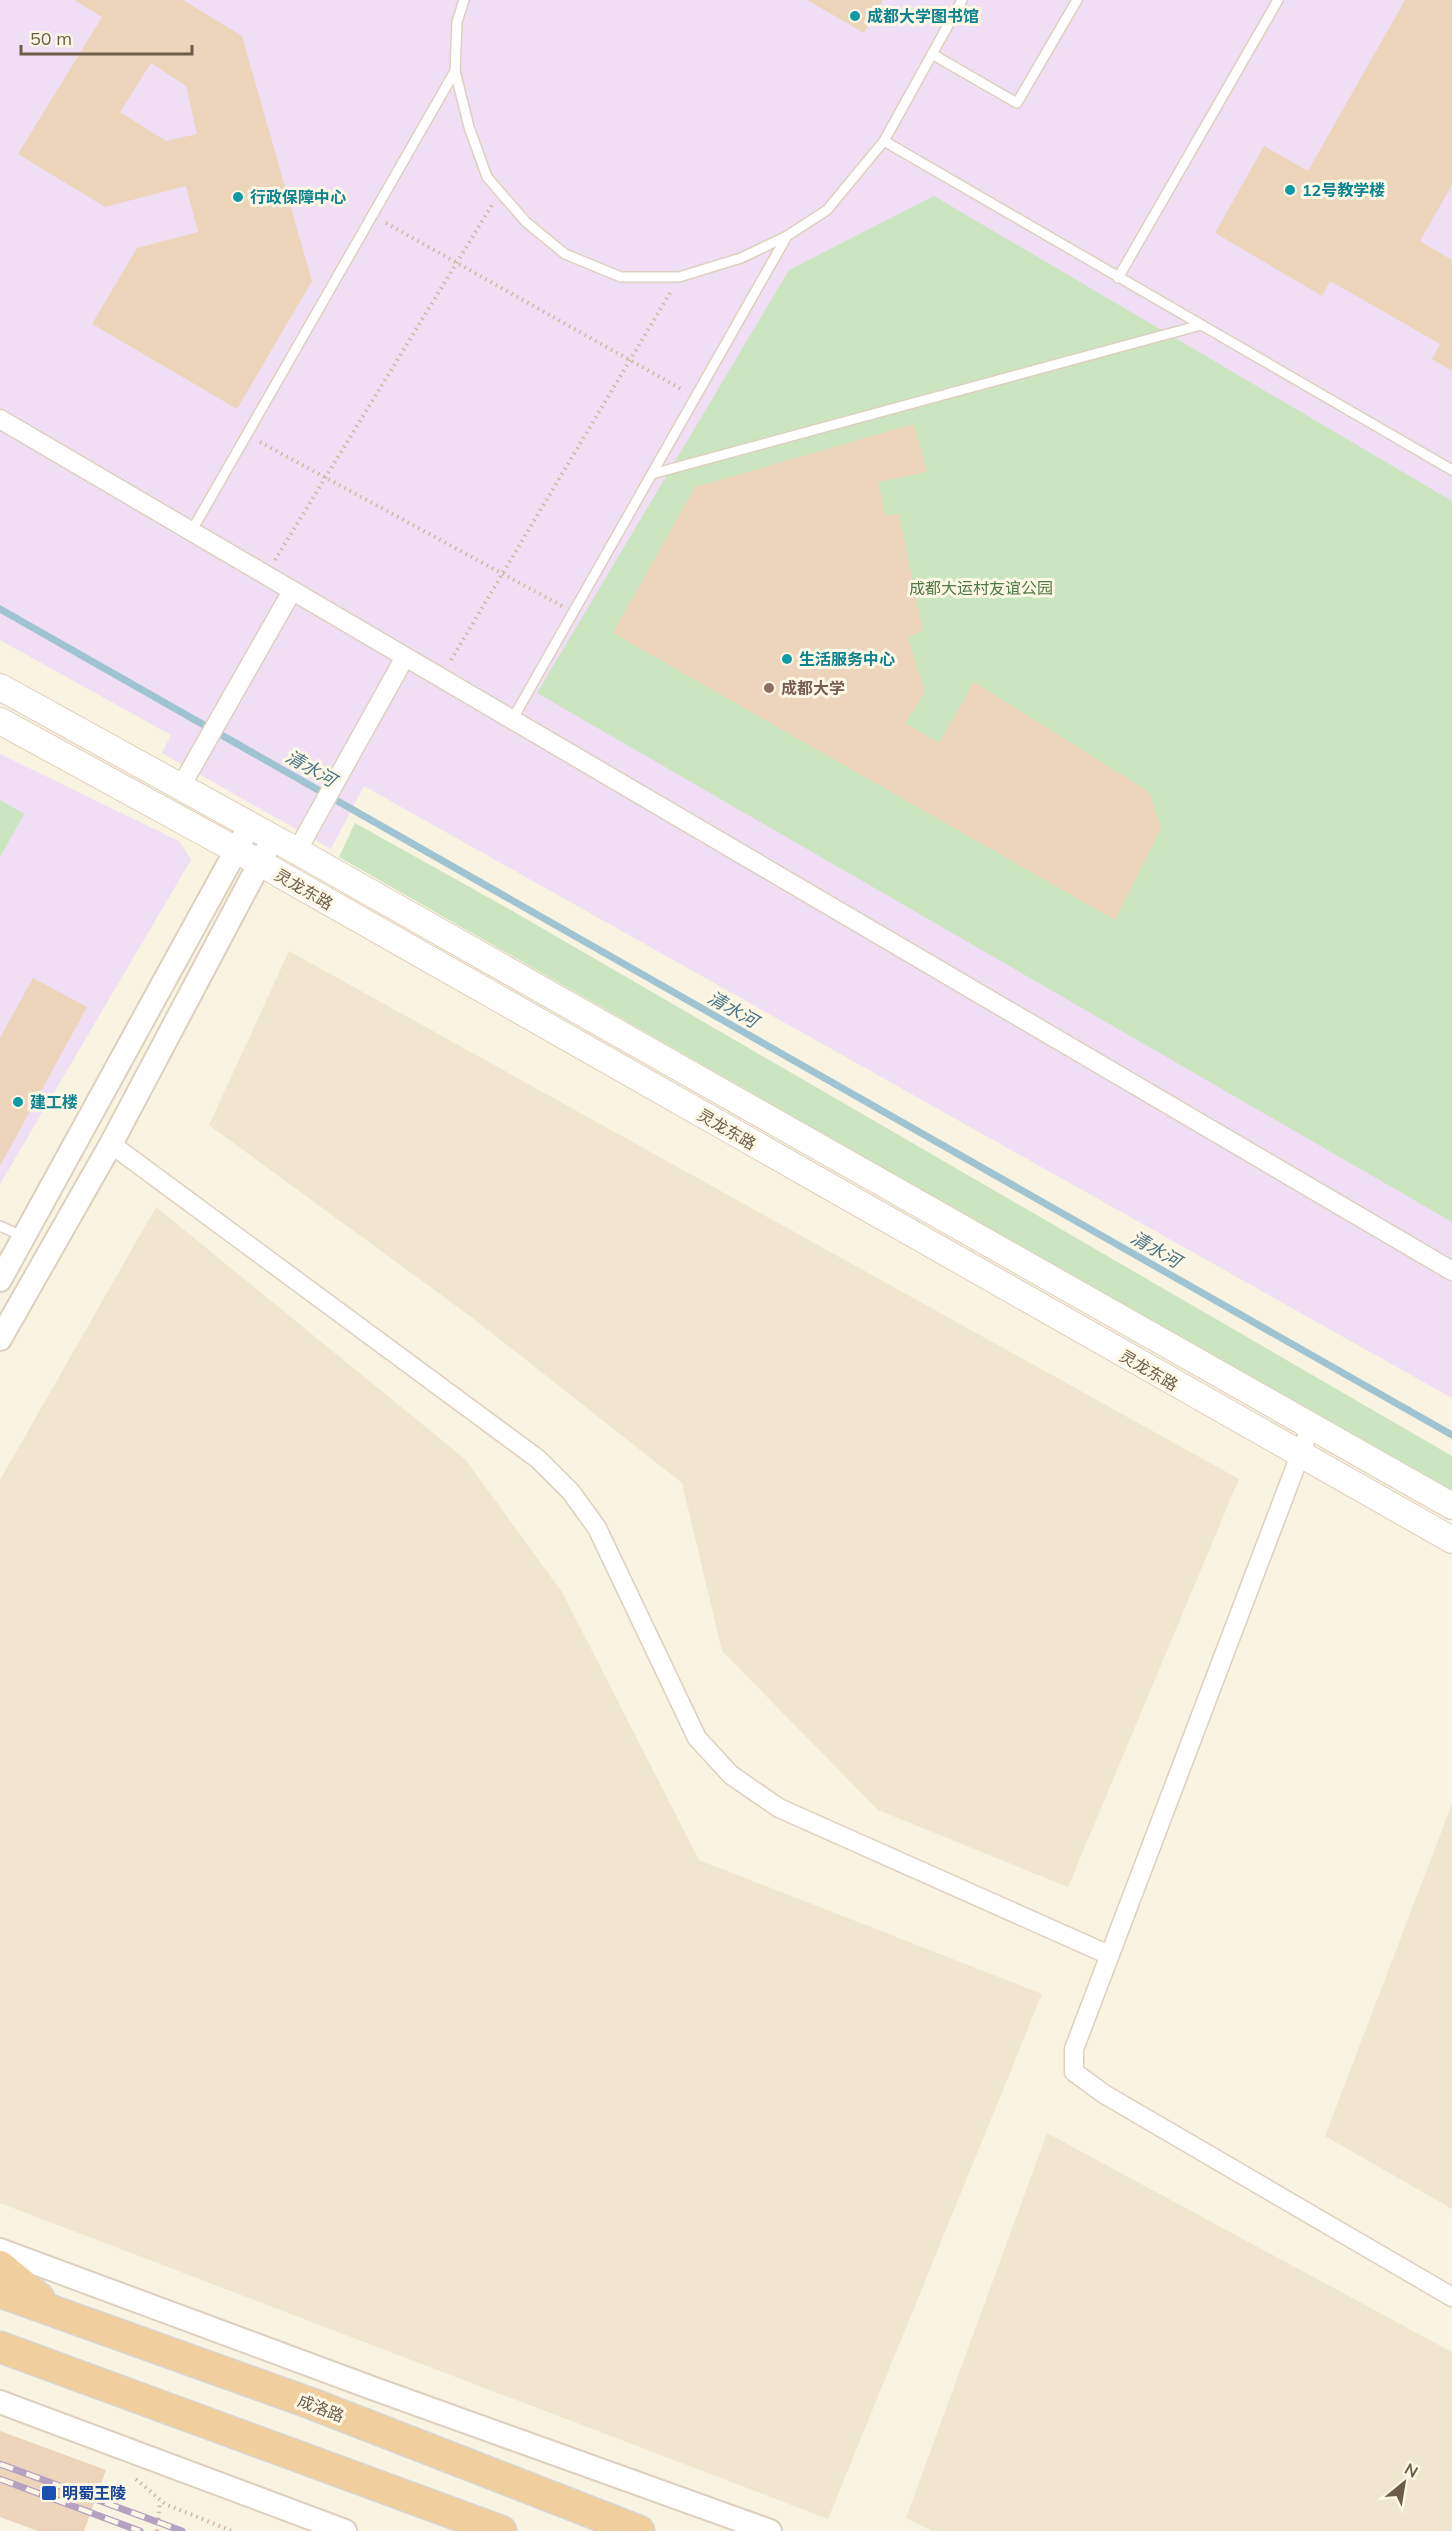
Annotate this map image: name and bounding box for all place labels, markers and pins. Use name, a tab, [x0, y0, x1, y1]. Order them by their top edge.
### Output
place label: 成都大学图书馆	[867, 6, 979, 26]
marker: 成都大学图书馆	[848, 9, 862, 23]
place label: 12号教学楼	[1302, 180, 1385, 200]
marker: 12号教学楼	[1283, 183, 1297, 197]
place label: 行政保障中心	[250, 187, 346, 207]
marker: 行政保障中心	[231, 190, 245, 204]
place label: 生活服务中心	[799, 649, 895, 669]
marker: 生活服务中心	[780, 652, 794, 666]
place label: 成都大学	[781, 678, 845, 698]
marker: 成都大学	[762, 681, 776, 695]
place label: 建工楼	[30, 1092, 78, 1112]
marker: 建工楼	[11, 1095, 25, 1109]
place label: 明蜀王陵	[62, 2483, 126, 2503]
marker: 明蜀王陵	[40, 2484, 58, 2502]

